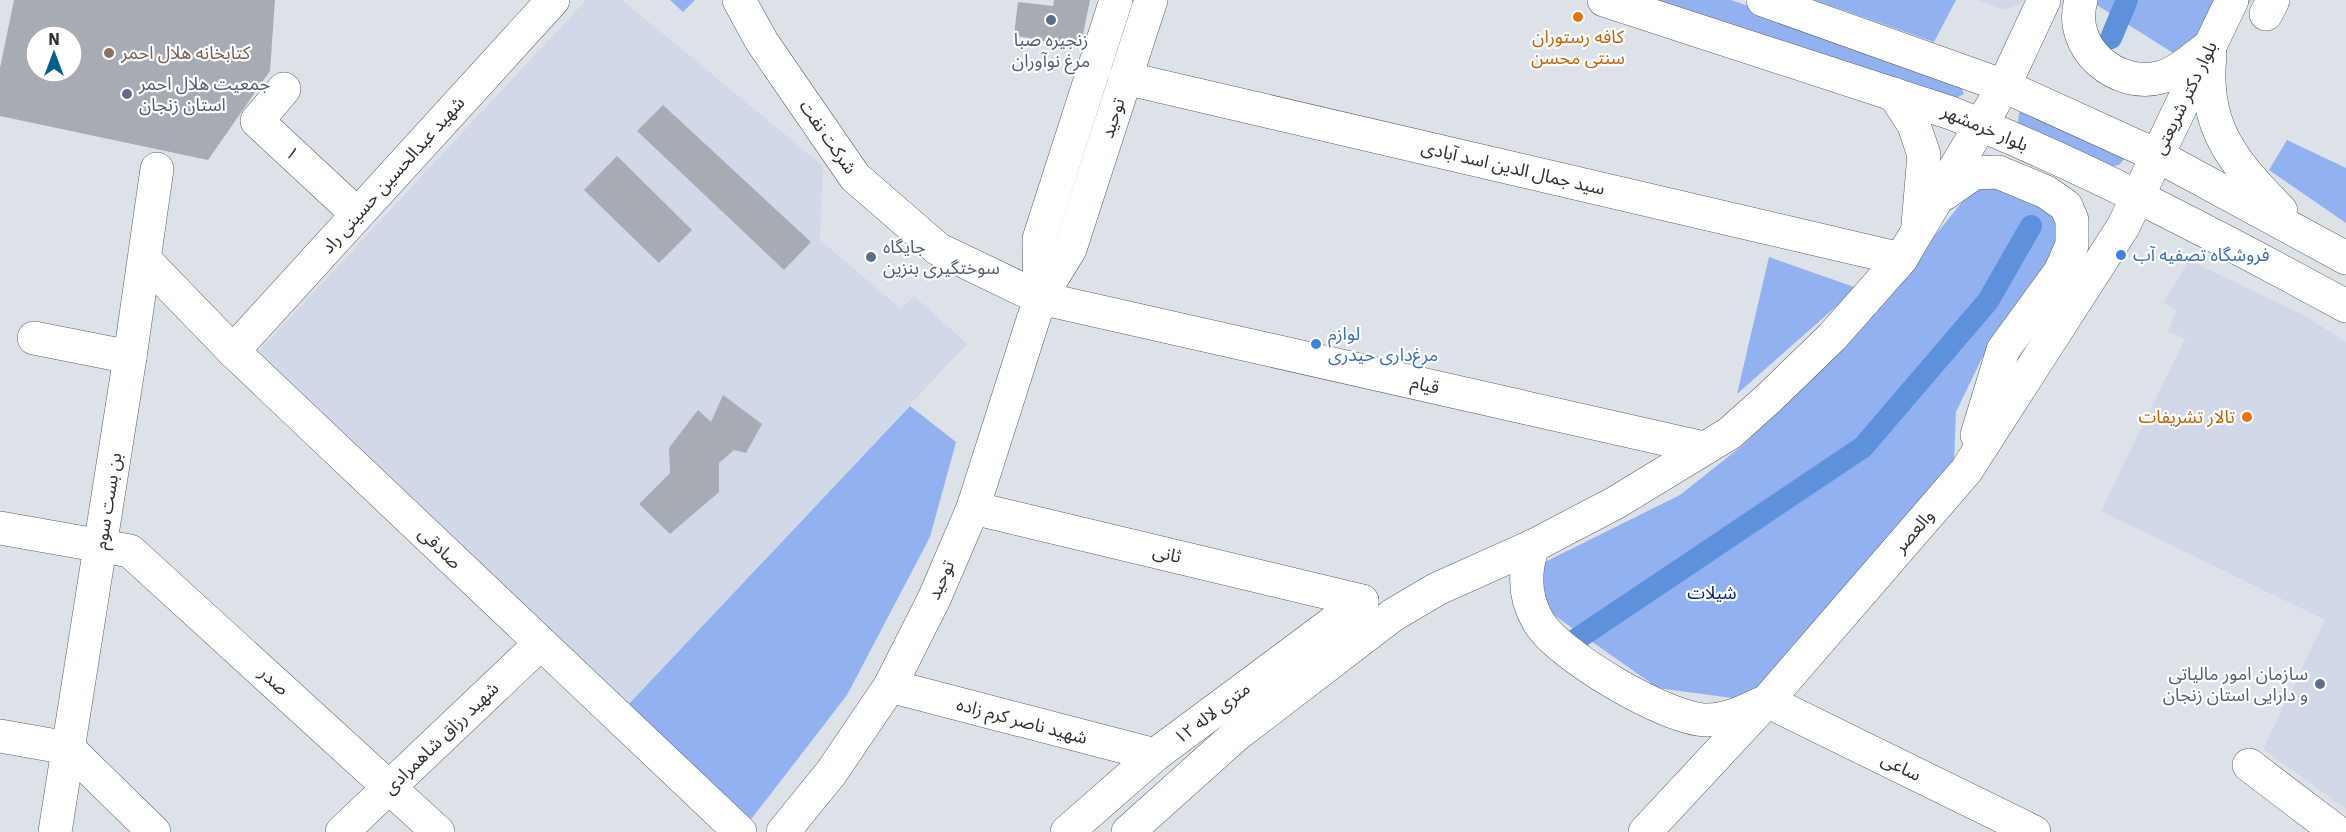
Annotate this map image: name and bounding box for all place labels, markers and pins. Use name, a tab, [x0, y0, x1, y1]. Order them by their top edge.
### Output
marker: کافه رستوران سنتی محسن	[1571, 10, 1585, 24]
marker: زنجیره صبا مرغ نوآوران	[1044, 13, 1058, 27]
place label: کافه رستوران سنتی محسن	[1531, 25, 1625, 69]
place label: زنجیره صبا مرغ نوآوران	[1012, 28, 1090, 75]
place label: کتابخانه هلال احمر	[120, 41, 251, 64]
marker: کتابخانه هلال احمر	[102, 46, 116, 60]
place label: جمعیت هلال احمر استان زنجان	[138, 72, 270, 116]
marker: جمعیت هلال احمر استان زنجان	[120, 87, 134, 101]
place label: جایگاه سوختگیرى بنزین	[883, 235, 1000, 279]
place label: فروشگاه تصفیه آب	[2133, 243, 2269, 266]
marker: فروشگاه تصفیه آب	[2114, 248, 2128, 262]
marker: جایگاه سوختگیرى بنزین	[864, 250, 878, 264]
place label: لوازم مرغ‌داری حیدری	[1328, 322, 1438, 369]
marker: لوازم مرغ‌داری حیدری	[1309, 337, 1323, 351]
place label: تالار تشریفات	[2138, 405, 2235, 428]
marker: تالار تشریفات	[2240, 410, 2254, 424]
place label: سازمان امور مالیاتی و دارایی استان زنجان	[2163, 662, 2308, 706]
marker: سازمان امور مالیاتی و دارایی استان زنجان	[2313, 677, 2327, 691]

